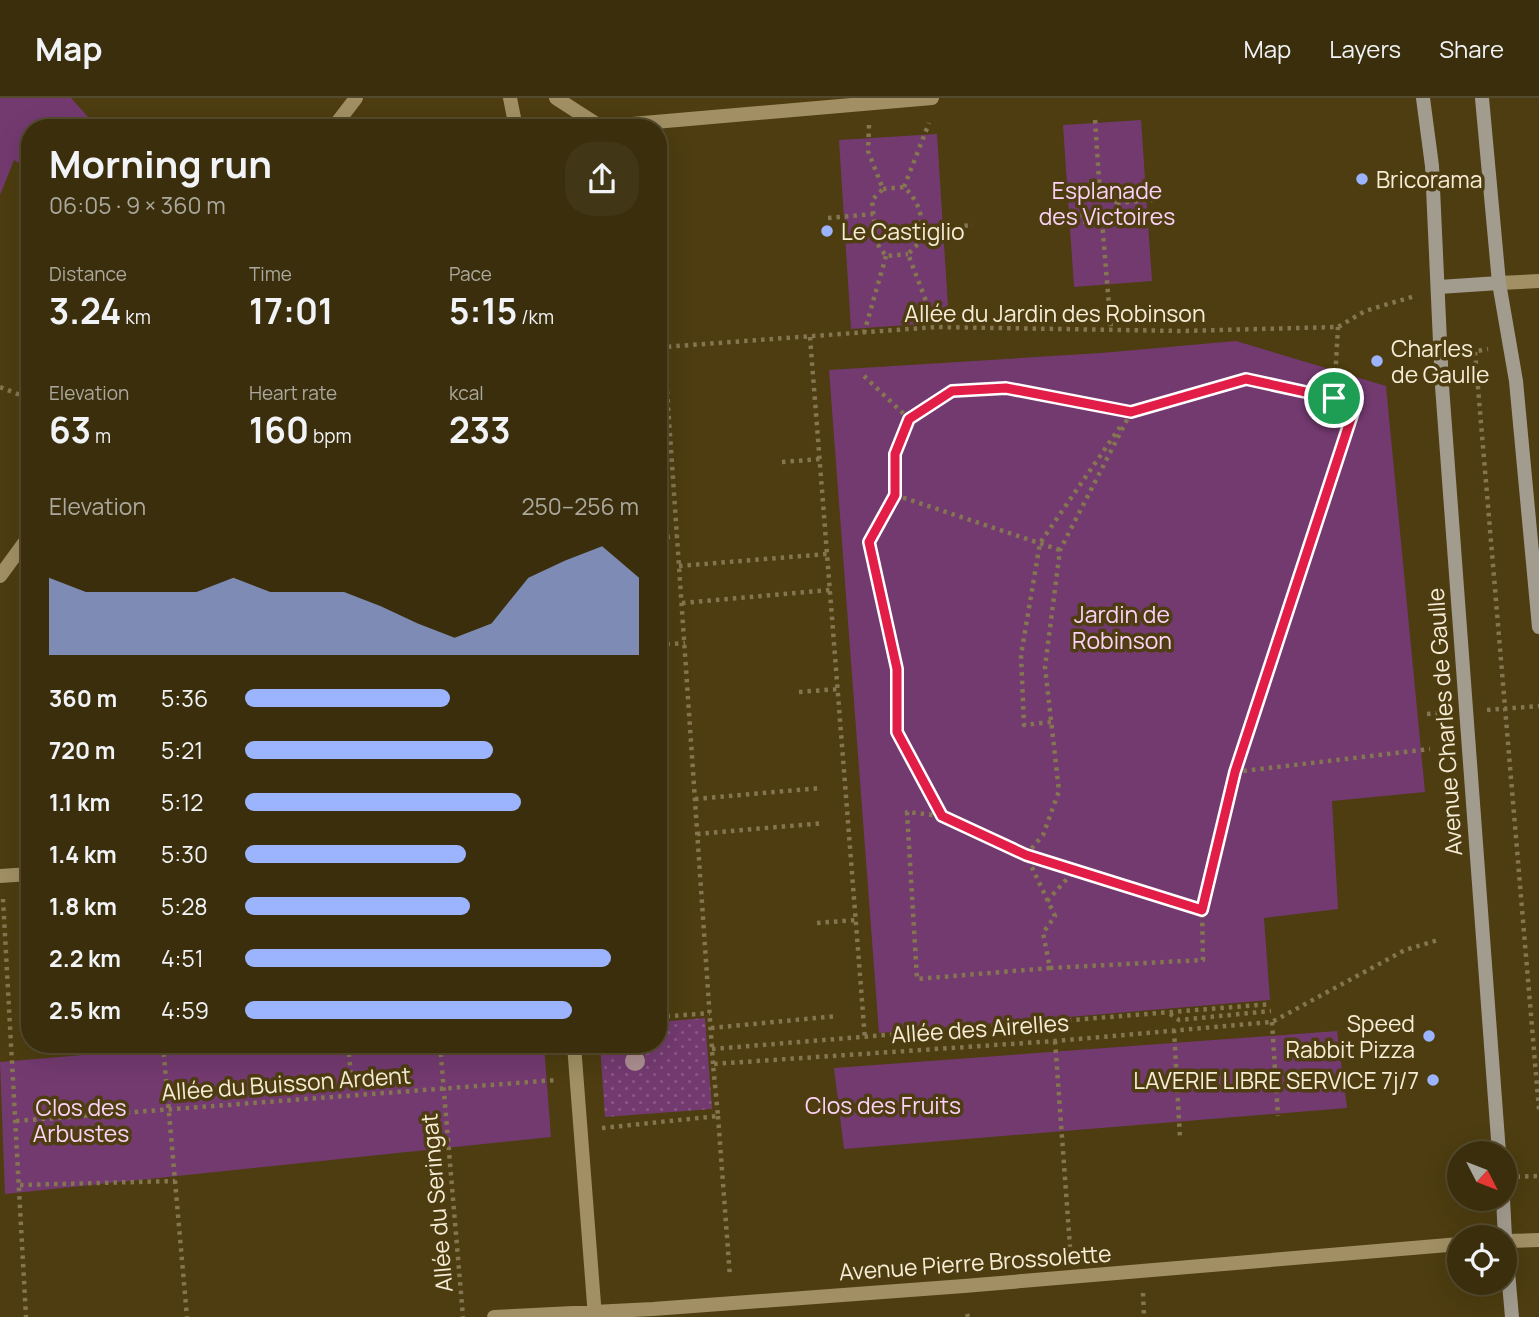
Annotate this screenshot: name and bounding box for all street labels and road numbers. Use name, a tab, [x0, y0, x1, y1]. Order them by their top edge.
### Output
street label: Allée du Jardin des Robinson	[904, 297, 1206, 329]
street label: Avenue Charles de Gaulle	[1419, 587, 1469, 857]
street label: Allée des Airelles	[890, 1006, 1070, 1050]
street label: Allée du Buisson Ardent	[160, 1058, 412, 1108]
street label: Allée du Seringat	[412, 1112, 460, 1294]
street label: Avenue Pierre Brossolette	[838, 1237, 1112, 1287]

